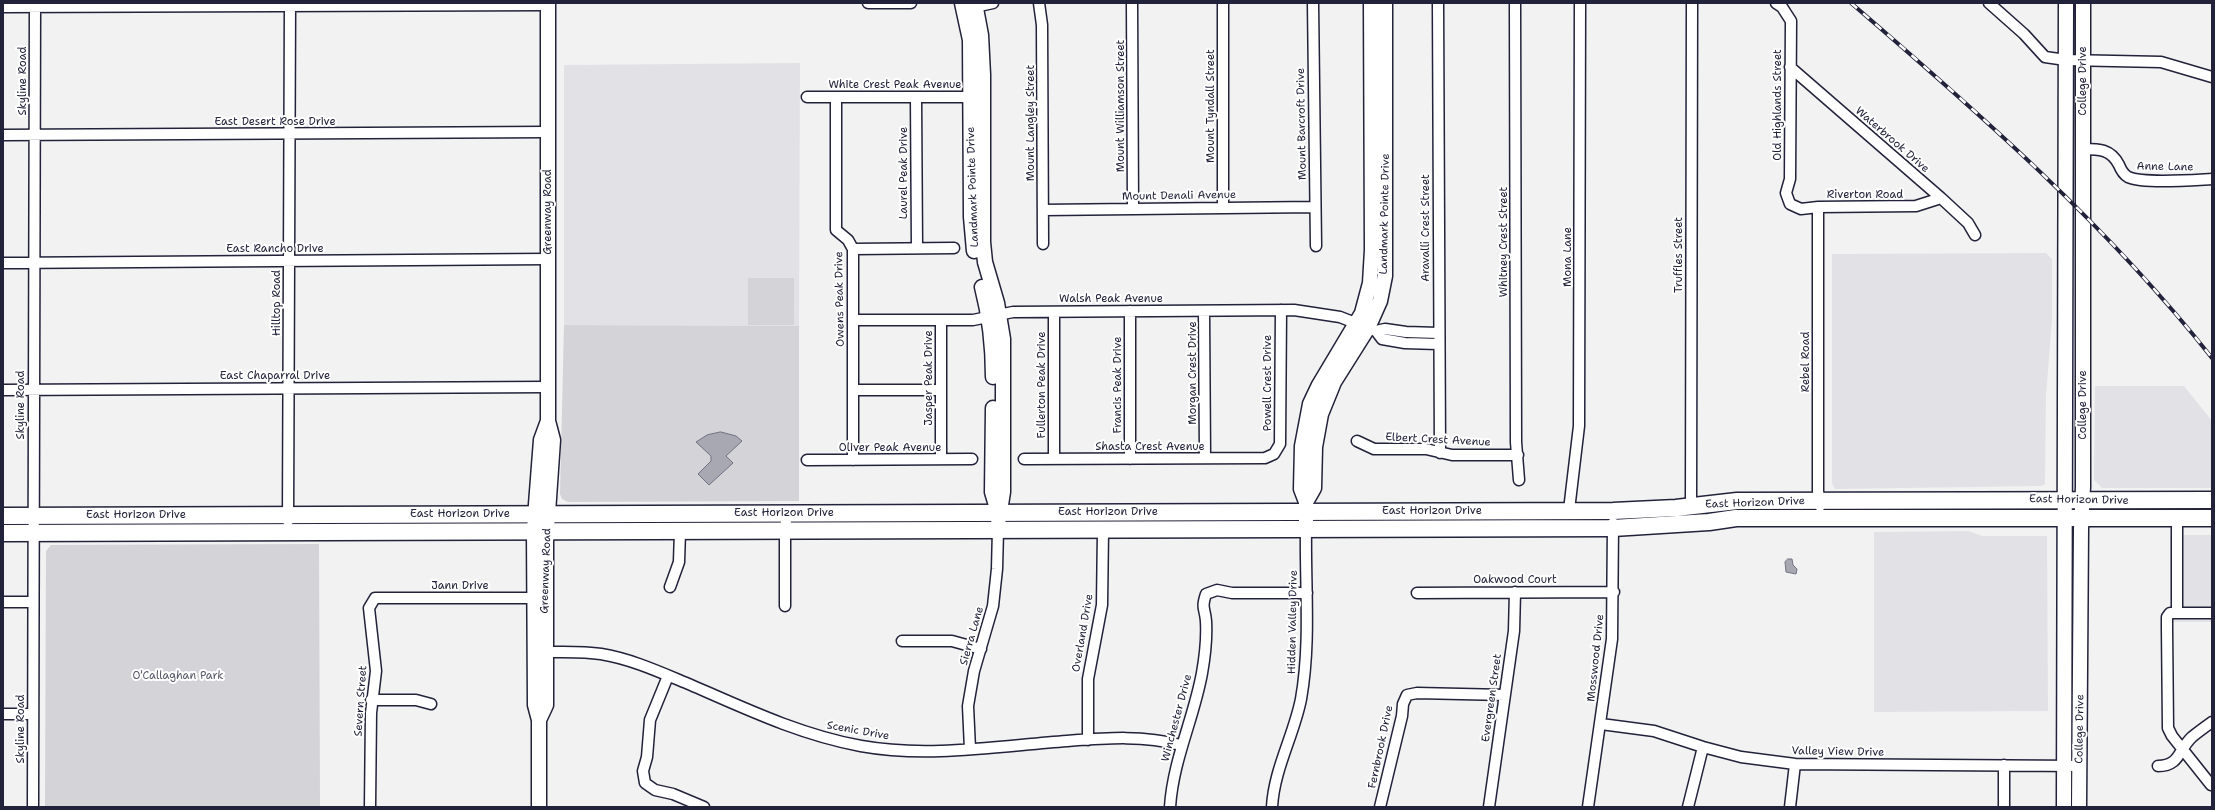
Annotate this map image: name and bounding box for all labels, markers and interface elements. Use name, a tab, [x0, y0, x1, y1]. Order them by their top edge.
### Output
street label: Mount Williamson Street	[1114, 40, 1128, 172]
street label: College Drive	[2076, 46, 2090, 116]
street label: Skyline Road	[16, 47, 30, 115]
street label: Mount Tyndall Street	[1204, 49, 1218, 163]
street label: Old Highlands Street	[1771, 49, 1785, 161]
street label: Mount Langley Street	[1024, 65, 1038, 181]
street label: Mount Barcroft Drive	[1294, 68, 1310, 180]
street label: White Crest Peak Avenue	[828, 78, 962, 92]
street label: Waterbrook Drive	[1852, 104, 1932, 176]
street label: East Desert Rose Drive	[214, 115, 336, 129]
street label: Landmark Pointe Drive	[964, 126, 982, 248]
street label: Laurel Peak Drive	[897, 127, 911, 219]
street label: Landmark Pointe Drive	[1377, 153, 1393, 275]
street label: Anne Lane	[2136, 160, 2194, 174]
street label: Greenway Road	[541, 169, 555, 255]
street label: Aravalli Crest Street	[1419, 174, 1433, 282]
street label: Whitney Crest Street	[1497, 187, 1511, 297]
street label: Mount Denali Avenue	[1122, 188, 1236, 204]
street label: Riverton Road	[1827, 188, 1903, 202]
street label: Truffles Street	[1672, 217, 1686, 293]
street label: Mona Lane	[1561, 227, 1575, 287]
street label: East Rancho Drive	[226, 242, 324, 256]
street label: Owens Peak Drive	[833, 251, 847, 347]
street label: Hilltop Road	[270, 270, 284, 336]
street label: Walsh Peak Avenue	[1059, 292, 1163, 306]
street label: Morgan Crest Drive	[1186, 321, 1200, 425]
street label: Jasper Peak Drive	[922, 330, 936, 426]
street label: Fullerton Peak Drive	[1035, 331, 1049, 439]
street label: Rebel Road	[1799, 332, 1813, 392]
street label: Powell Crest Drive	[1261, 335, 1275, 431]
street label: Francis Peak Drive	[1111, 337, 1125, 433]
street label: East Chaparral Drive	[220, 369, 330, 383]
street label: College Drive	[2076, 370, 2090, 440]
street label: Skyline Road	[14, 371, 28, 439]
street label: Elbert Crest Avenue	[1385, 431, 1491, 449]
street label: Shasta Crest Avenue	[1095, 440, 1205, 454]
street label: Oliver Peak Avenue	[839, 441, 941, 455]
street label: East Horizon Drive	[2029, 493, 2129, 507]
street label: East Horizon Drive	[1705, 495, 1805, 511]
street label: East Horizon Drive	[1382, 504, 1482, 518]
street label: East Horizon Drive	[1058, 505, 1158, 519]
street label: East Horizon Drive	[734, 506, 834, 520]
street label: East Horizon Drive	[410, 507, 510, 521]
street label: East Horizon Drive	[86, 508, 186, 522]
street label: Greenway Road	[538, 528, 554, 614]
street label: Hidden Valley Drive	[1285, 570, 1301, 674]
street label: Oakwood Court	[1473, 573, 1557, 587]
street label: Jann Drive	[431, 579, 489, 593]
street label: Overland Drive	[1070, 593, 1096, 673]
street label: Sierra Lane	[957, 605, 987, 667]
street label: Mosswood Drive	[1585, 614, 1607, 702]
street label: Evergreen Street	[1479, 653, 1505, 743]
street label: Severn Street	[352, 665, 370, 737]
park label: O'Callaghan Park	[132, 669, 224, 683]
street label: Winchester Drive	[1159, 673, 1195, 763]
street label: College Drive	[2073, 694, 2087, 764]
street label: Skyline Road	[14, 695, 28, 763]
street label: Fernbrook Drive	[1366, 704, 1396, 790]
street label: Scenic Drive	[826, 719, 890, 743]
street label: Valley View Drive	[1792, 745, 1884, 759]

